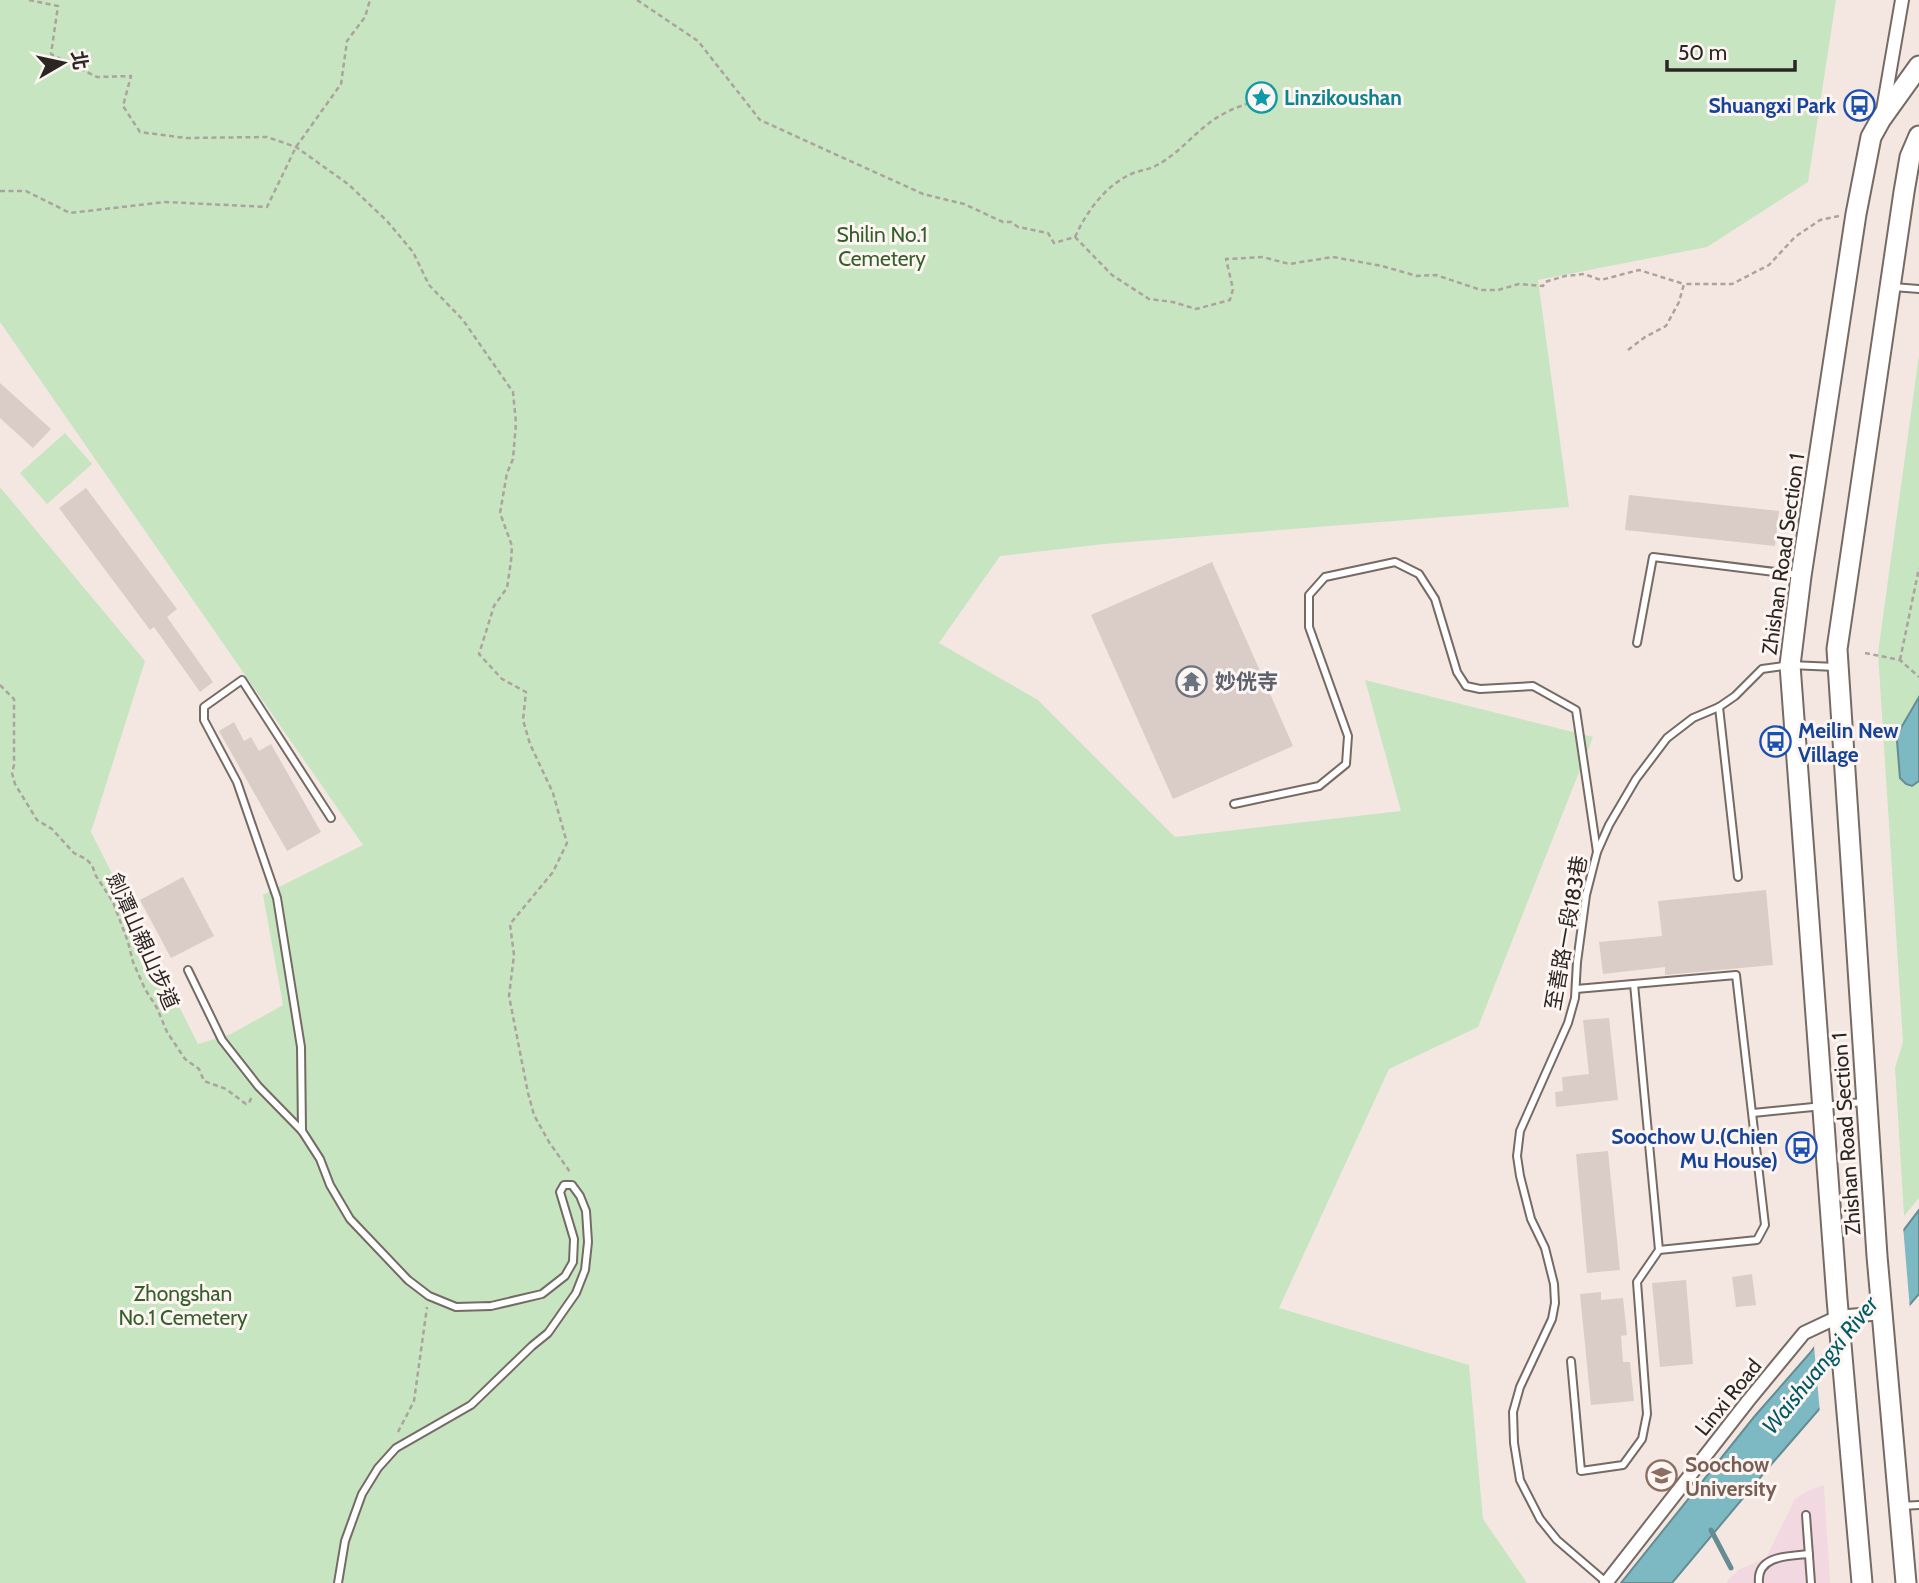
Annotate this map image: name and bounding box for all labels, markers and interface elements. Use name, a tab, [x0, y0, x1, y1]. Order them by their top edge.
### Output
north arrow	[28, 28, 98, 98]
scale bar	[1667, 28, 1795, 72]
text: 50 m	[1678, 40, 1727, 65]
text: 北	[66, 49, 92, 72]
place icon: Linzikoushan	[1244, 80, 1278, 114]
place label: Linzikoushan	[1284, 85, 1402, 110]
bus stop icon: Shuangxi Park	[1842, 88, 1876, 122]
place label: Shuangxi Park	[1708, 93, 1837, 118]
park label: Shilin No.1 Cemetery	[837, 222, 927, 271]
street label: Zhishan Road Section 1	[1756, 452, 1810, 656]
temple icon: 妙侊寺	[1175, 664, 1209, 698]
place label: 妙侊寺	[1215, 669, 1278, 694]
place label: Meilin New Village	[1798, 718, 1899, 767]
bus stop icon: Meilin New Village	[1758, 725, 1792, 759]
street label: 至善路一段183巷	[1540, 854, 1592, 1012]
street label: 劍潭山親山步道	[102, 869, 184, 1013]
street label: Zhishan Road Section 1	[1826, 1032, 1866, 1236]
place label: Soochow U.(Chien Mu House)	[1611, 1124, 1778, 1173]
bus stop icon: Soochow U.(Chien Mu House)	[1784, 1131, 1818, 1165]
park label: Zhongshan No.1 Cemetery	[118, 1281, 248, 1330]
water label: Waishuangxi River	[1756, 1290, 1885, 1439]
street label: Linxi Road	[1690, 1354, 1766, 1440]
place label: Soochow University	[1685, 1452, 1777, 1501]
school or university icon: Soochow University	[1645, 1459, 1679, 1493]

